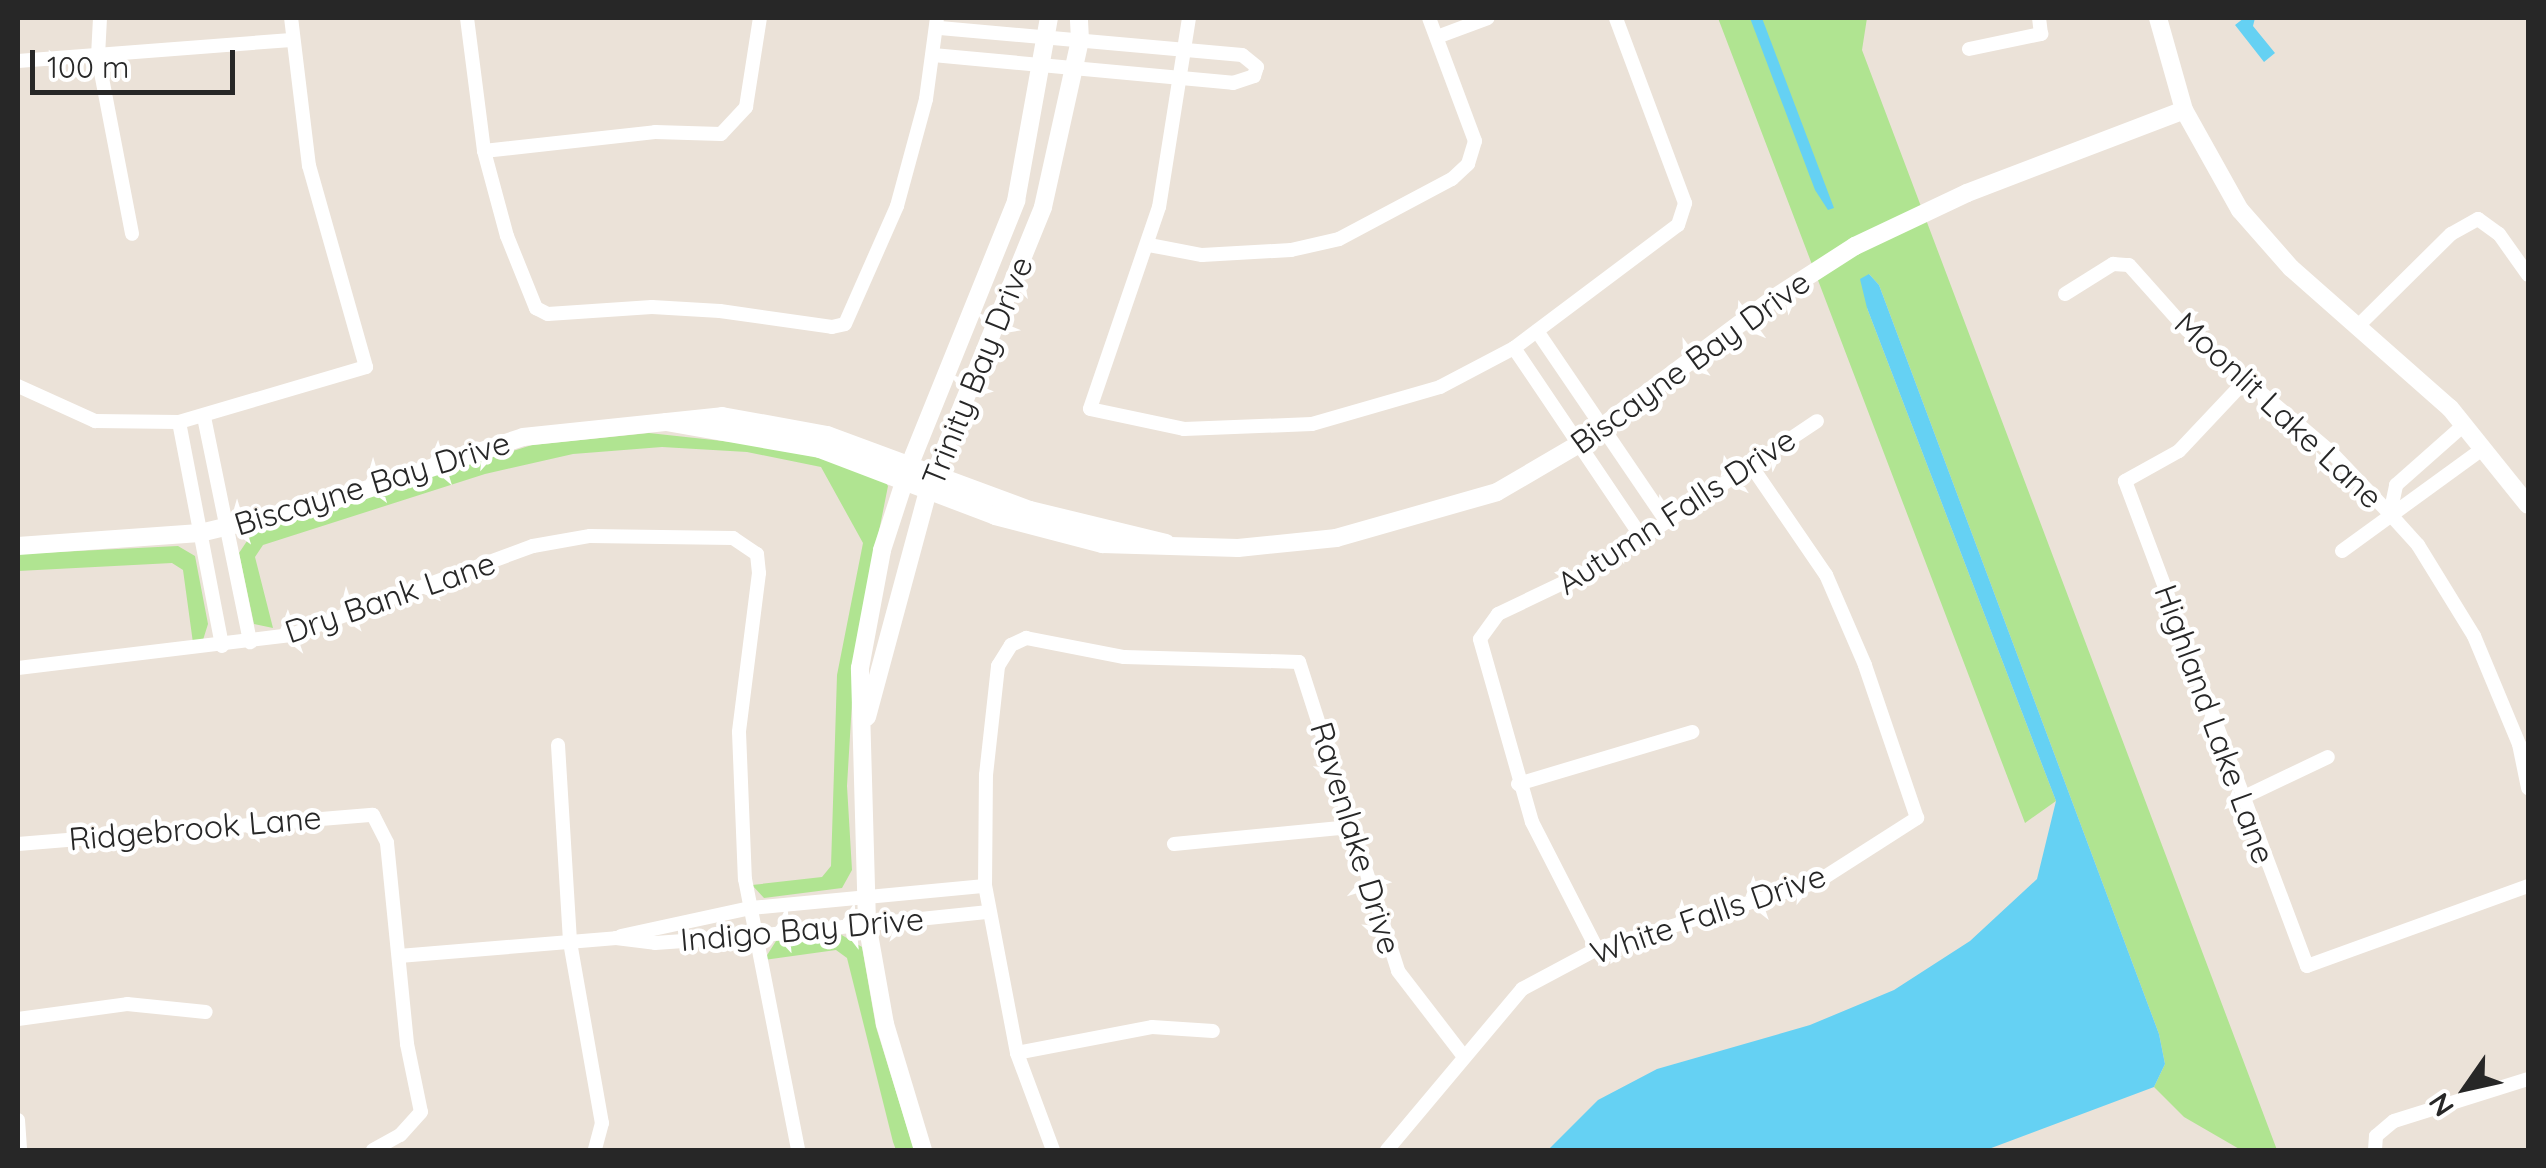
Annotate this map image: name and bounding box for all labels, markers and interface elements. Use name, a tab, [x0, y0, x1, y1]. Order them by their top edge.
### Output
scale bar	[35, 30, 240, 92]
text: 100 m	[47, 48, 129, 86]
street label: Trinity Bay Drive	[914, 251, 1040, 491]
street label: Biscayne Bay Drive	[1563, 262, 1817, 462]
street label: Moonlit Lake Lane	[2167, 304, 2391, 516]
street label: Autumn Falls Drive	[1550, 420, 1802, 602]
street label: Biscayne Bay Drive	[229, 423, 515, 543]
street label: Dry Bank Lane	[280, 543, 500, 651]
street label: Highland Lake Lane	[2147, 579, 2283, 869]
street label: Ravenlake Drive	[1302, 717, 1410, 959]
street label: Ridgebrook Lane	[67, 798, 323, 858]
street label: White Falls Drive	[1586, 856, 1830, 972]
street label: Indigo Bay Drive	[679, 899, 925, 959]
north arrow	[2416, 1038, 2516, 1138]
text: N	[2420, 1087, 2461, 1123]

